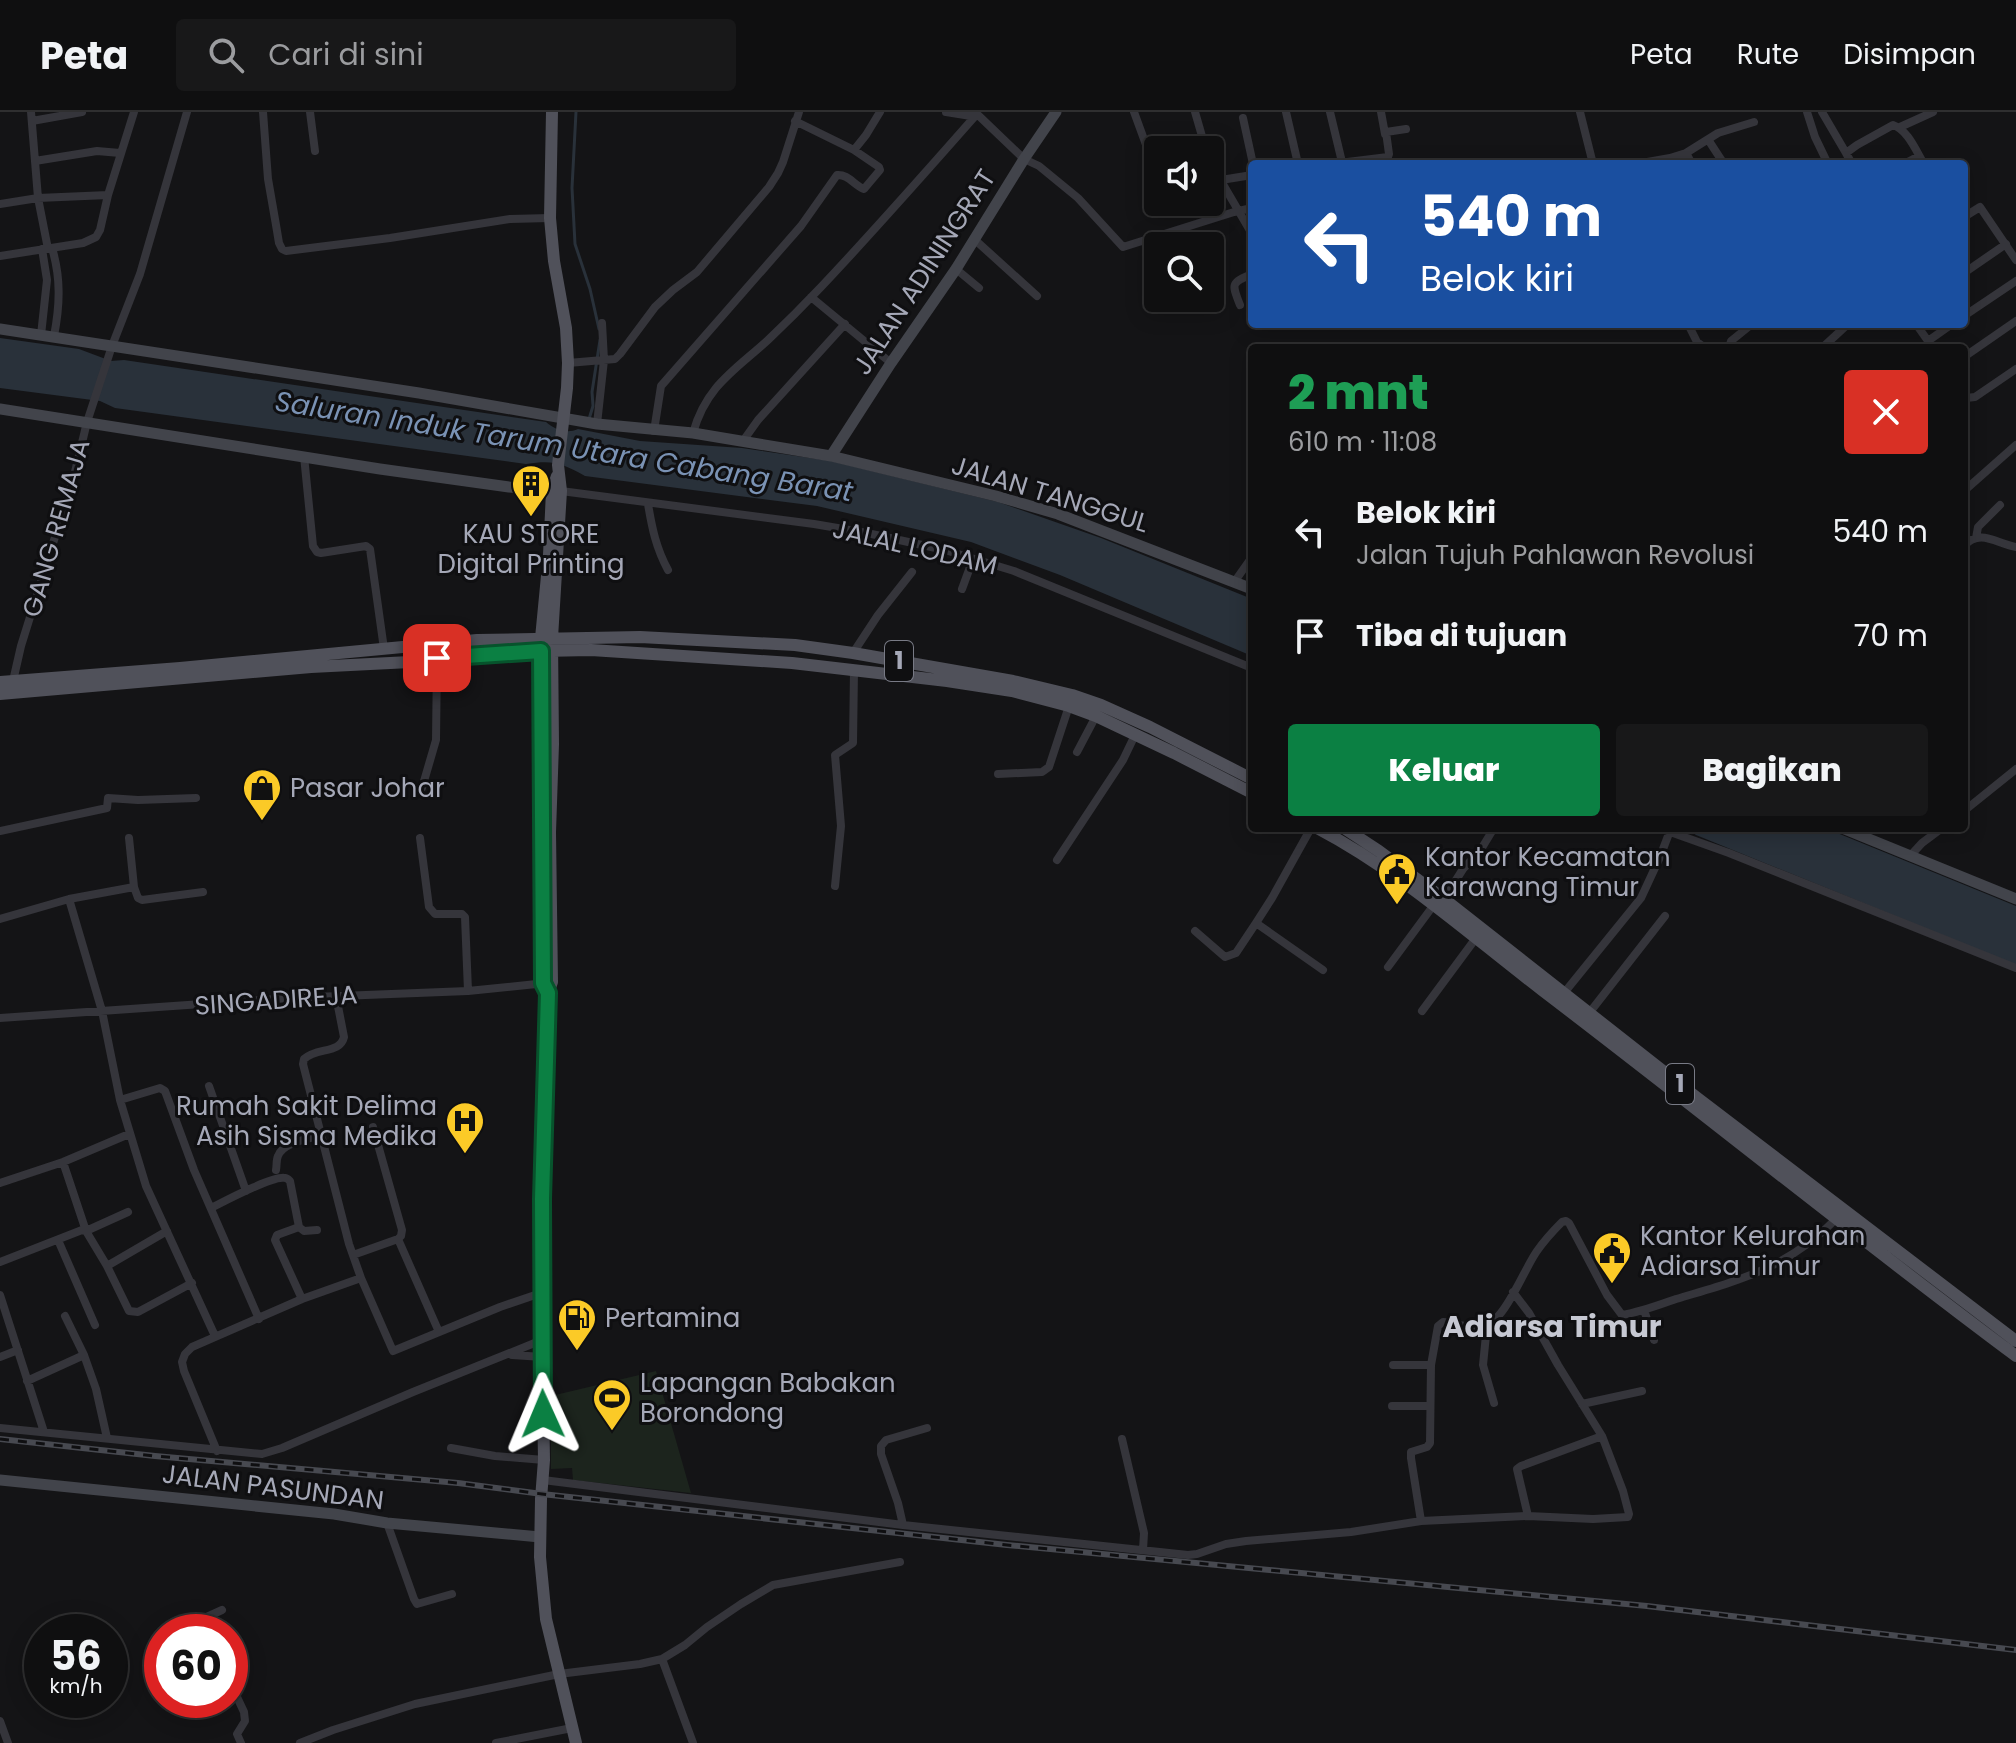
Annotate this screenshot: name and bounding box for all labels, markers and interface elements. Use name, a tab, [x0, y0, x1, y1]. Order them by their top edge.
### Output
search box	[176, 19, 736, 91]
text: Peta	[40, 29, 128, 82]
icon: search	[204, 33, 248, 77]
text: Cari di sini	[268, 33, 424, 76]
text: Peta	[1630, 35, 1693, 74]
text: Rute	[1737, 35, 1799, 74]
text: Disimpan	[1843, 35, 1976, 74]
map controls	[1144, 136, 1224, 312]
button: sound	[1144, 136, 1224, 216]
street label: JALAN ADININGRAT	[844, 162, 1004, 382]
text: 540 m	[1420, 177, 1602, 256]
icon: left	[1288, 192, 1392, 296]
button: search	[1144, 232, 1224, 312]
text: Belok kiri	[1420, 253, 1574, 304]
text: 2 mnt	[1288, 359, 1429, 426]
button: close	[1844, 370, 1928, 454]
water label: Saluran Induk Tarum Utara Cabang Barat	[272, 382, 857, 512]
text: 610 m · 11:08	[1288, 424, 1437, 460]
street label: GANG REMAJA	[13, 435, 99, 621]
street label: JALAN TANGGUL	[947, 447, 1153, 541]
building icon: KAU STORE Digital Printing	[510, 463, 552, 518]
text: Belok kiri	[1356, 491, 1496, 534]
icon: left	[1288, 510, 1332, 554]
text: 540 m	[1833, 510, 1928, 553]
street label: JALAL LODAM	[829, 511, 1001, 583]
place label: KAU STORE Digital Printing	[438, 516, 625, 582]
text: Jalan Tujuh Pahlawan Revolusi	[1356, 537, 1754, 573]
icon: arrive	[1288, 614, 1332, 658]
text: Tiba di tujuan	[1356, 614, 1567, 657]
text: 70 m	[1854, 614, 1928, 657]
pin	[403, 624, 471, 692]
icon: arrive	[415, 636, 459, 680]
road number: 1	[885, 641, 913, 681]
button: Keluar	[1288, 724, 1600, 816]
button: Bagikan	[1616, 724, 1928, 816]
shop icon: Pasar Johar	[241, 767, 283, 822]
place label: Pasar Johar	[290, 770, 445, 806]
place label: Kantor Kecamatan Karawang Timur	[1425, 839, 1671, 905]
public building icon: Kantor Kecamatan Karawang Timur	[1376, 851, 1418, 906]
street label: SINGADIREJA	[193, 976, 359, 1024]
road number: 1	[1666, 1064, 1694, 1104]
place label: Rumah Sakit Delima Asih Sisma Medika	[176, 1088, 437, 1154]
hospital icon: Rumah Sakit Delima Asih Sisma Medika	[444, 1100, 486, 1155]
place label: Kantor Kelurahan Adiarsa Timur	[1640, 1218, 1865, 1284]
public building icon: Kantor Kelurahan Adiarsa Timur	[1591, 1230, 1633, 1285]
fuel station icon: Pertamina	[556, 1297, 598, 1352]
place label: Pertamina	[605, 1300, 740, 1336]
district label: Adiarsa Timur	[1442, 1305, 1662, 1348]
place label: Lapangan Babakan Borondong	[640, 1365, 896, 1431]
position arrow	[501, 1372, 585, 1456]
sports icon: Lapangan Babakan Borondong	[591, 1377, 633, 1432]
street label: JALAN PASUNDAN	[160, 1456, 386, 1518]
speed limit sign: 60	[144, 1614, 248, 1718]
text: 56	[50, 1628, 102, 1684]
text: km/h	[49, 1672, 103, 1700]

